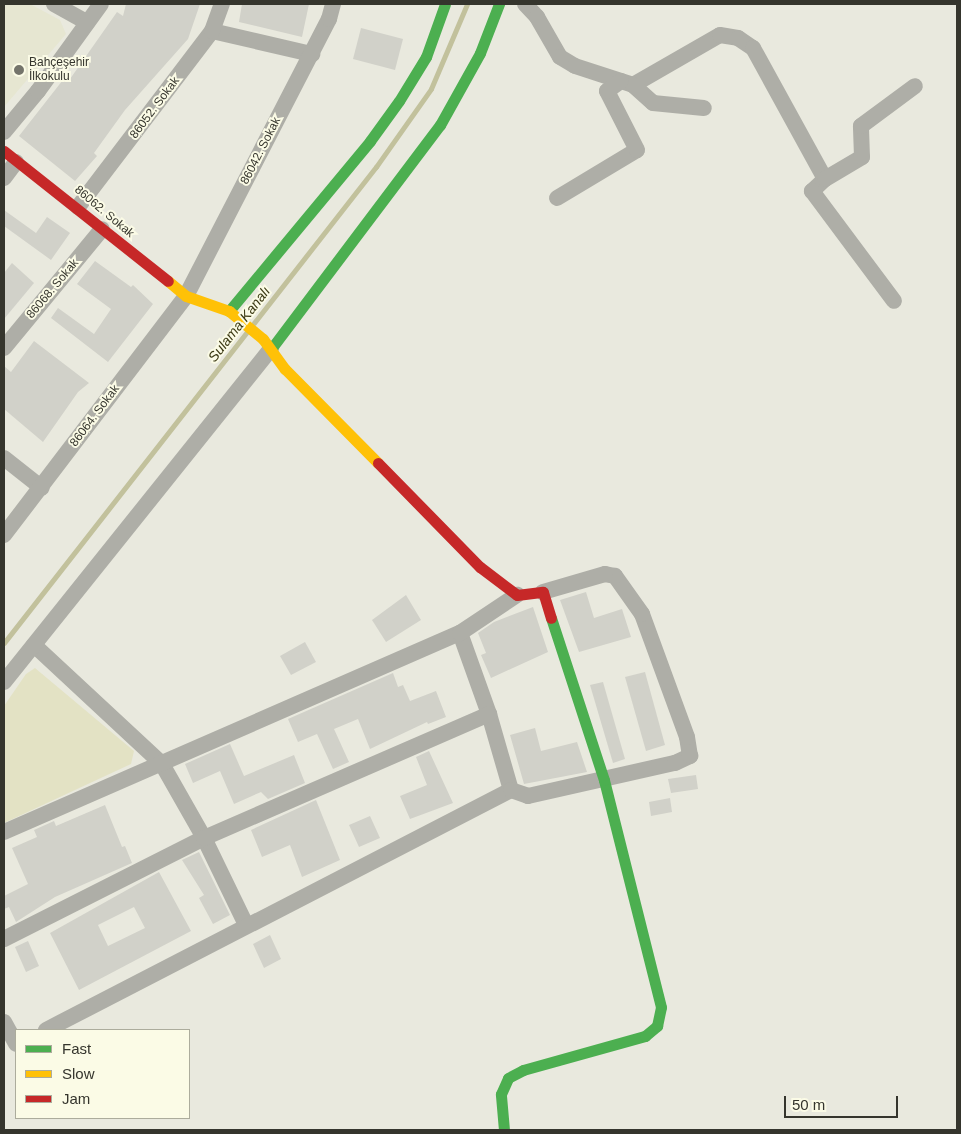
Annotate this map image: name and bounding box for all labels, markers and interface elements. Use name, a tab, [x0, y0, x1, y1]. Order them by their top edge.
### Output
place label: Bahçeşehir İlkokulu	[29, 56, 89, 84]
marker: Bahçeşehir İlkokulu	[13, 64, 25, 76]
street label: 86052. Sokak	[127, 74, 183, 142]
street label: 86042. Sokak	[238, 115, 284, 187]
street label: 86062. Sokak	[71, 183, 137, 241]
street label: 86068. Sokak	[24, 256, 82, 322]
water label: Sulama Kanalı	[204, 283, 274, 365]
street label: 86064. Sokak	[67, 382, 123, 450]
legend	[15, 1029, 190, 1119]
text: Fast	[62, 1040, 91, 1057]
text: Slow	[62, 1065, 95, 1082]
scale bar	[786, 1086, 900, 1118]
text: Jam	[62, 1090, 90, 1107]
text: 50 m	[792, 1096, 825, 1113]

